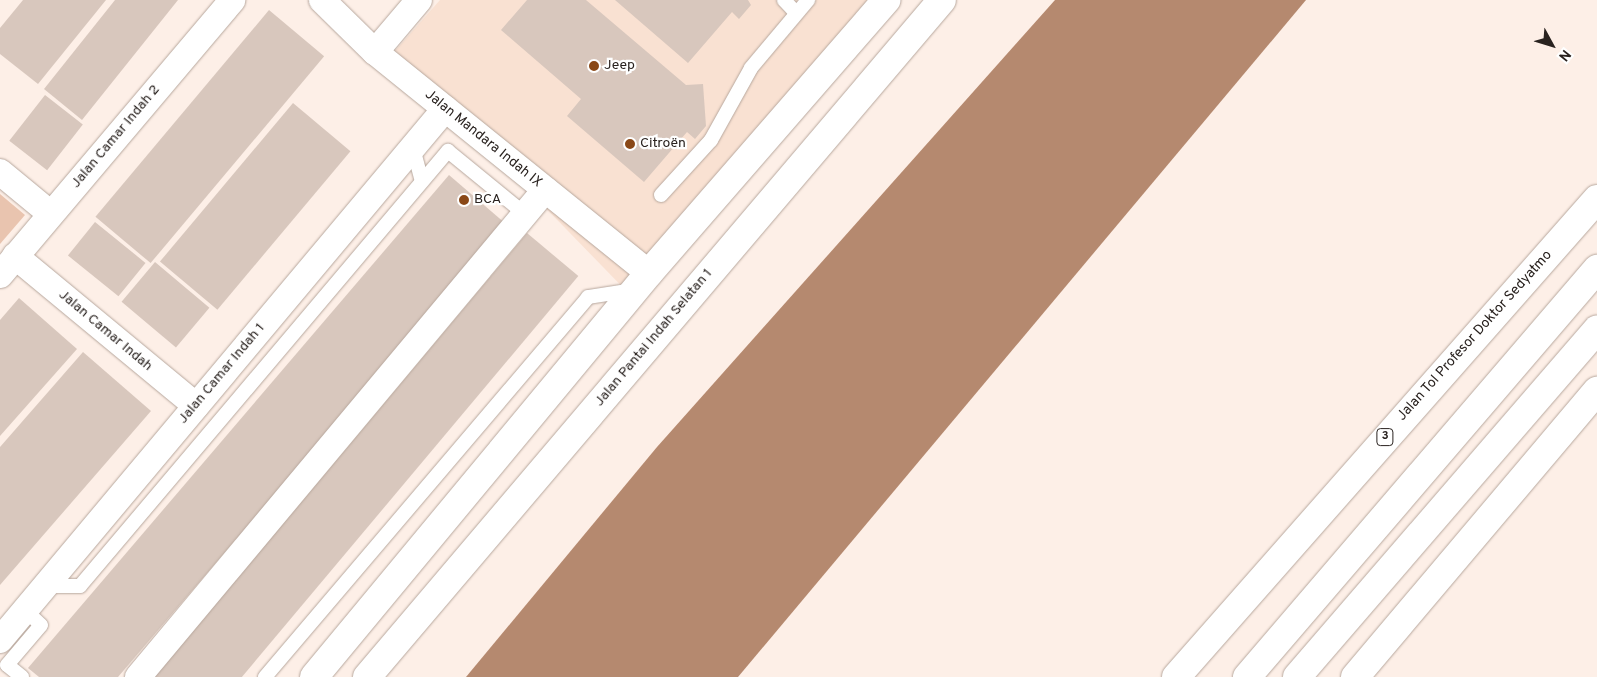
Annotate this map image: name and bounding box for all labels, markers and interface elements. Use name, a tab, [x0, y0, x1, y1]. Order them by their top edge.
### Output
north arrow	[1527, 20, 1577, 70]
text: N	[1554, 45, 1574, 64]
place label: Jeep	[604, 58, 635, 74]
marker: Jeep	[588, 60, 600, 72]
street label: Jalan Camar Indah 2	[68, 82, 164, 192]
street label: Jalan Mandara Indah IX	[421, 87, 545, 191]
place label: Citroën	[640, 136, 686, 152]
marker: Citroën	[624, 138, 636, 150]
place label: BCA	[474, 192, 501, 208]
marker: BCA	[458, 194, 470, 206]
street label: Jalan Tol Profesor Doktor Sedyatmo	[1394, 247, 1556, 425]
street label: Jalan Pantai Indah Selatan 1	[591, 266, 717, 410]
street label: Jalan Camar Indah	[55, 287, 155, 375]
street label: Jalan Camar Indah 1	[175, 320, 269, 428]
road number: 3	[1376, 428, 1394, 447]

